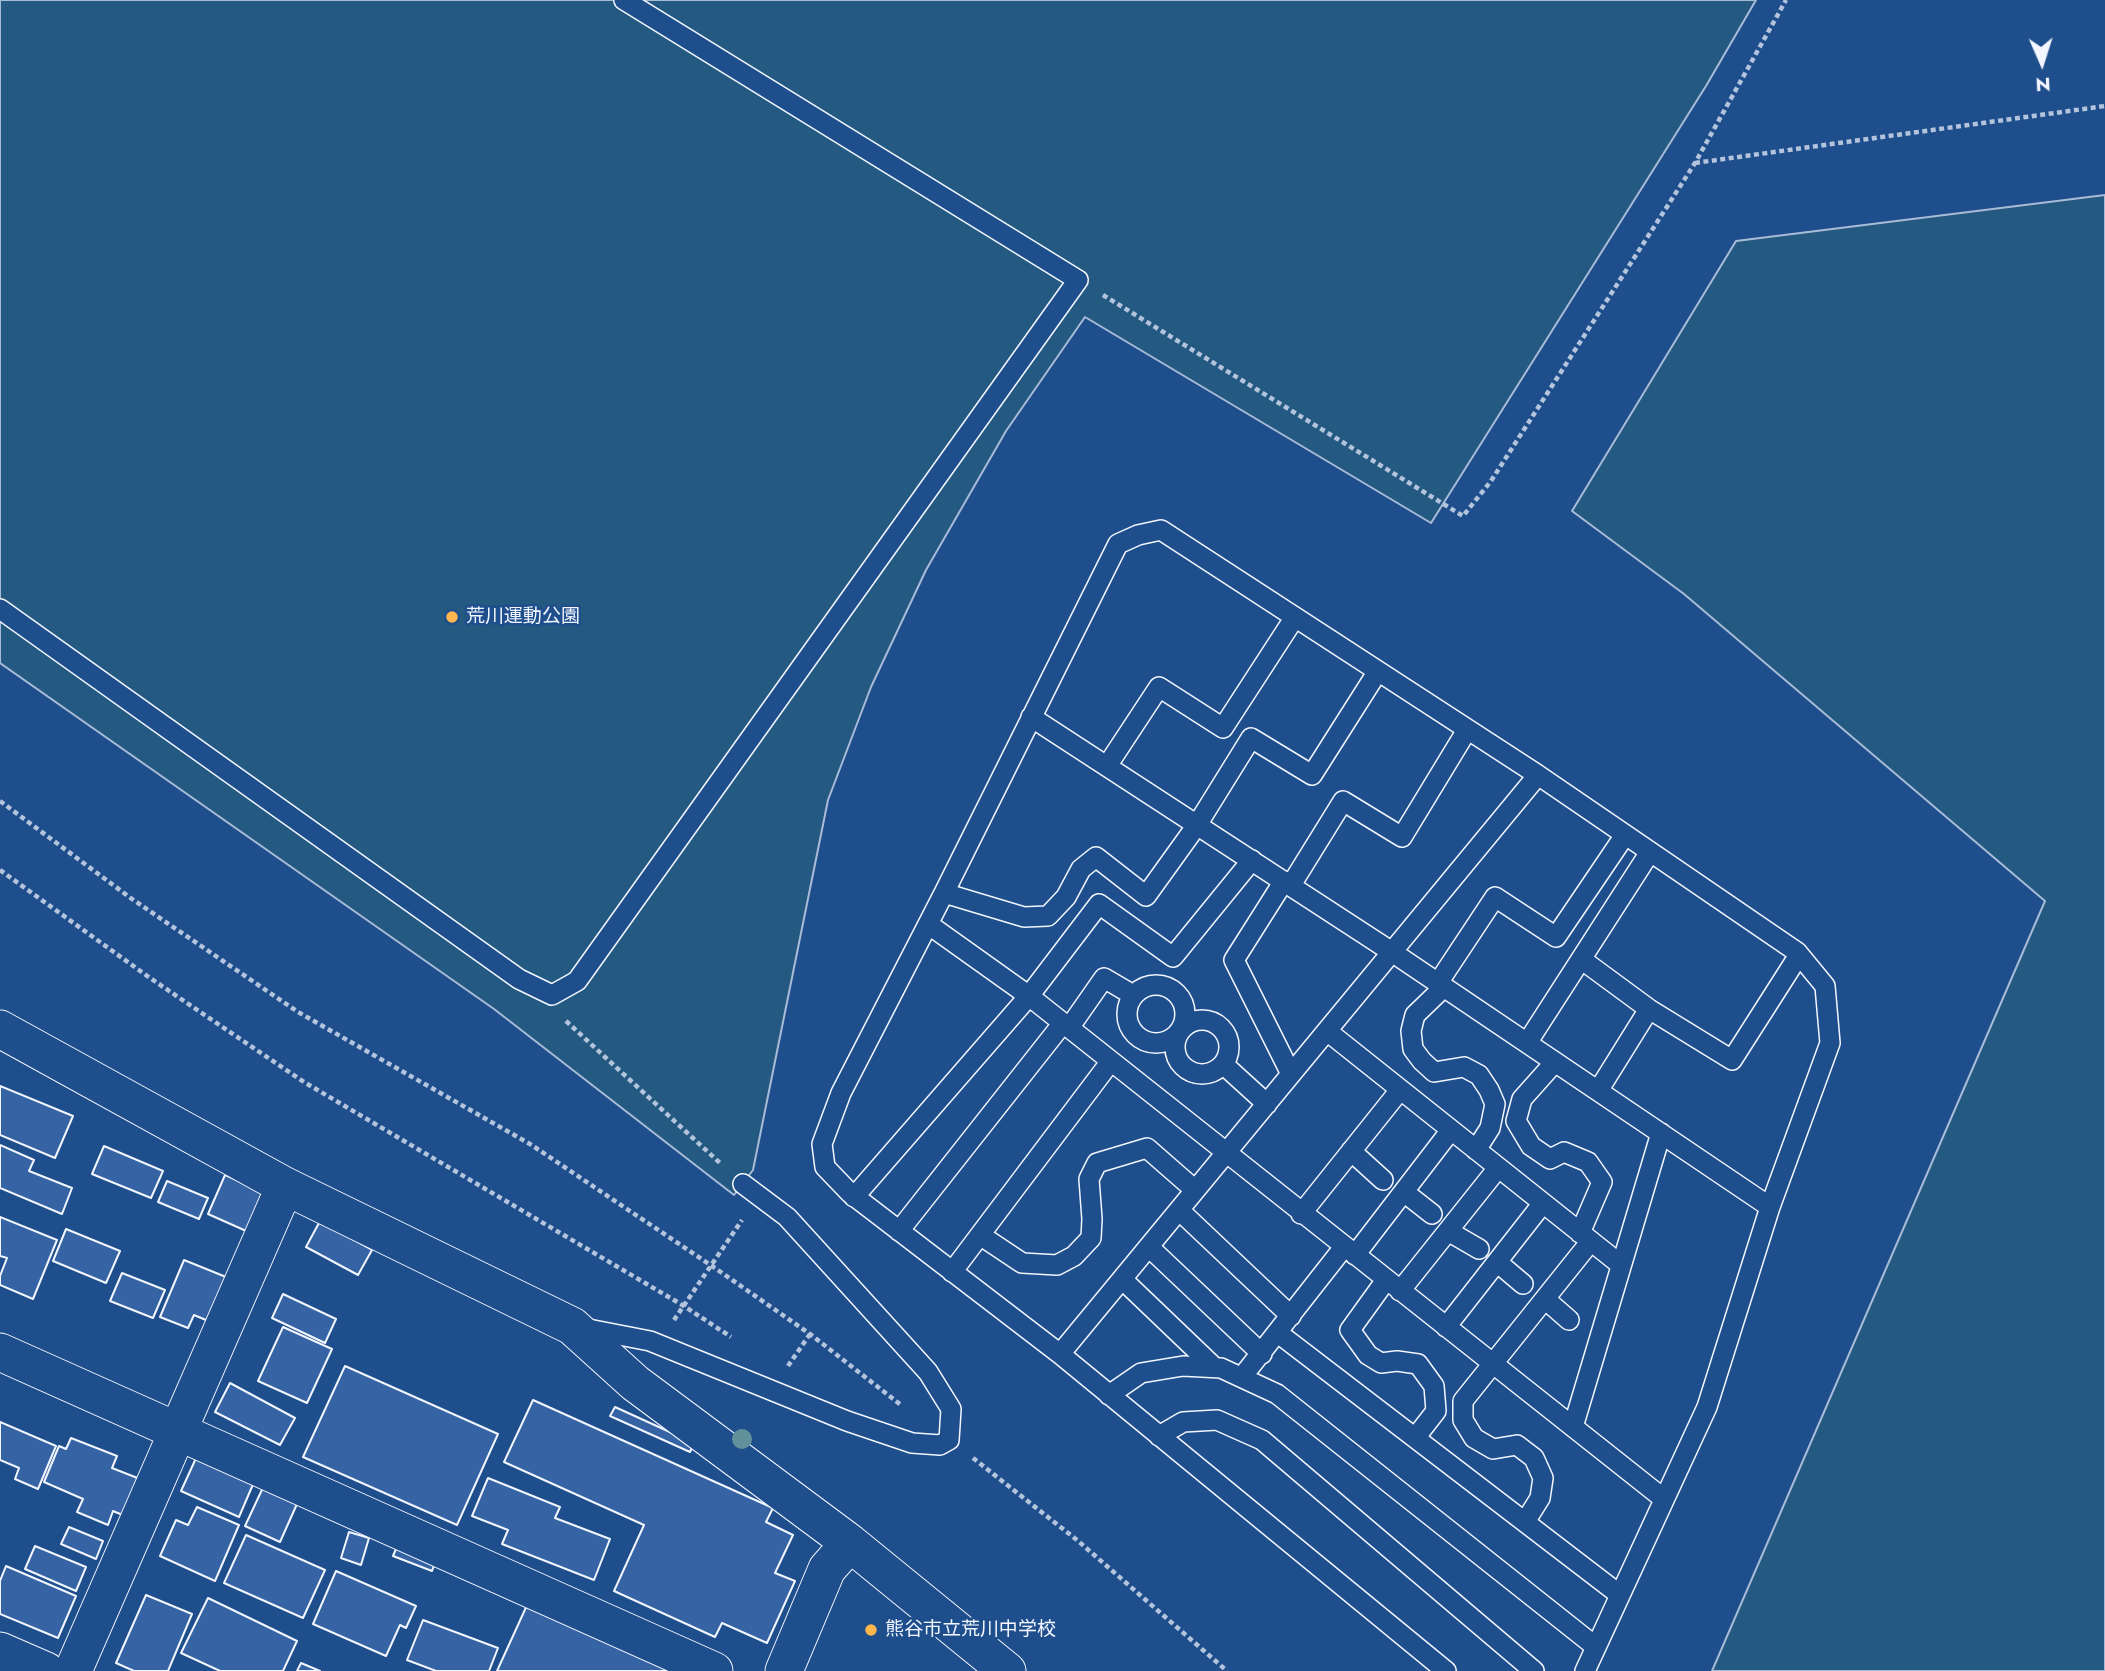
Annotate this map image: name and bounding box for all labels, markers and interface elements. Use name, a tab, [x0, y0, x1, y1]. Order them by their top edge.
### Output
north arrow	[2007, 28, 2077, 98]
text: N	[2035, 71, 2051, 98]
place label: 荒川運動公園	[466, 606, 580, 628]
marker: 荒川運動公園	[444, 609, 460, 625]
place label: 熊谷市立荒川中学校	[885, 1619, 1056, 1641]
marker: 熊谷市立荒川中学校	[863, 1622, 879, 1638]

